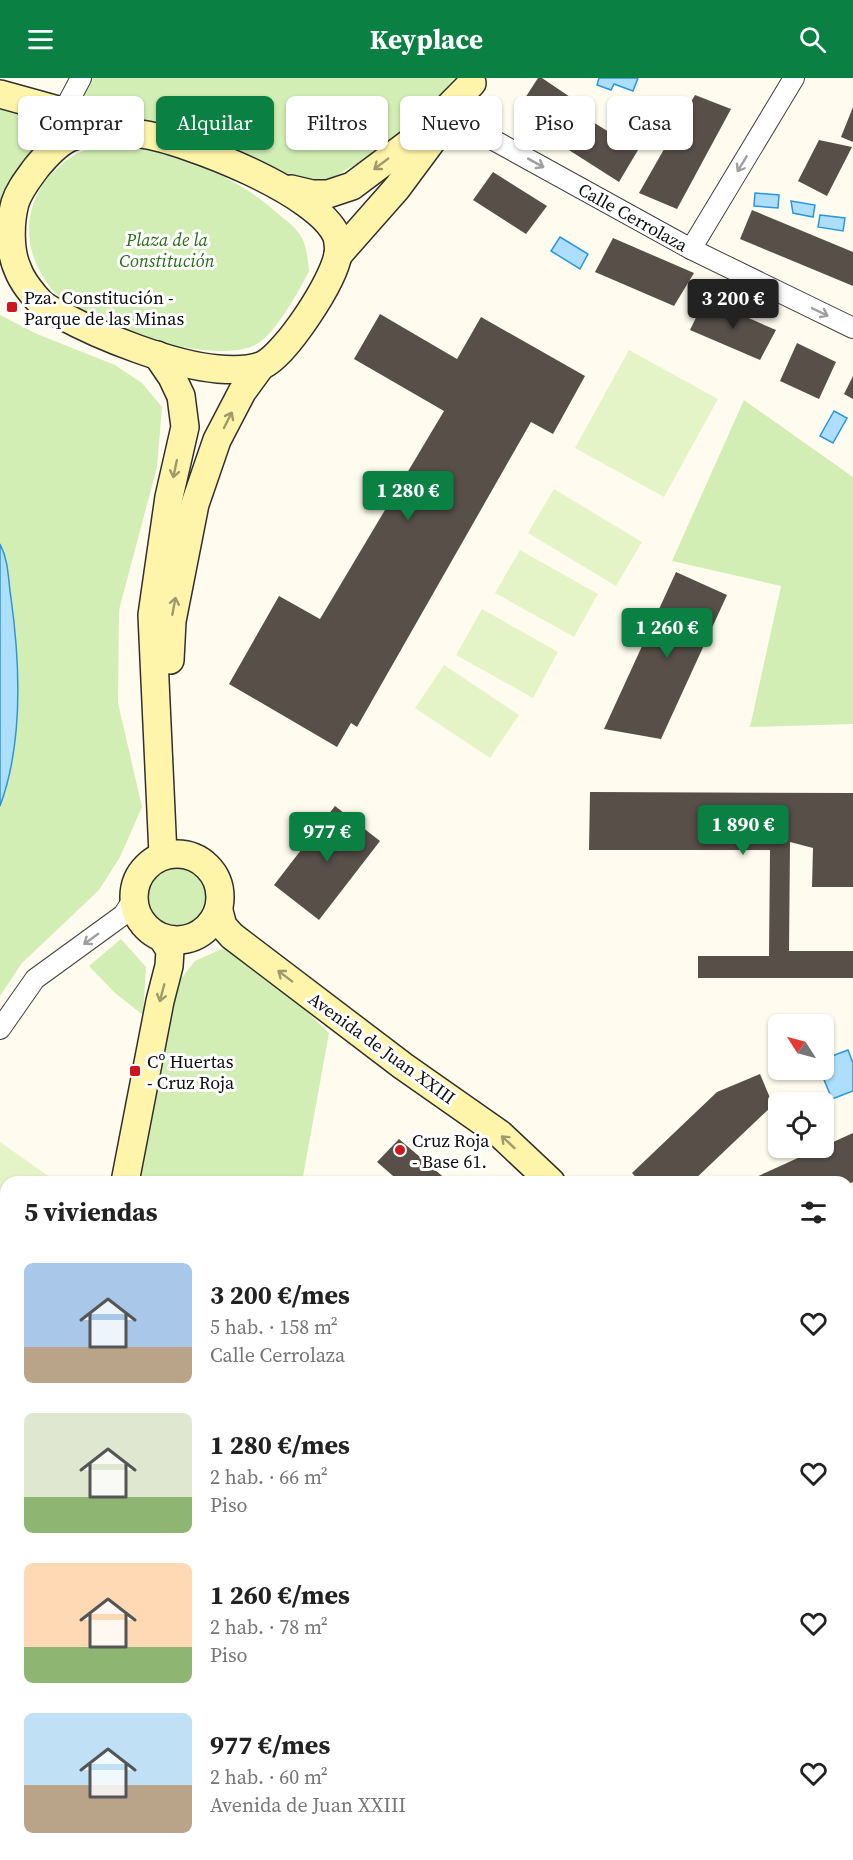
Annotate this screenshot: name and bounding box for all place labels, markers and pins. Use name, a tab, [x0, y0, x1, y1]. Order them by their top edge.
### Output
pin: 3 200 €	[678, 279, 788, 330]
place label: Pza. Constitución - Parque de las Minas	[24, 285, 184, 331]
marker: Pza. Constitución - Parque de las Minas	[5, 300, 19, 314]
pin: 1 280 €	[353, 471, 463, 522]
pin: 1 260 €	[612, 608, 722, 659]
pin: 1 890 €	[688, 805, 798, 856]
pin: 977 €	[285, 812, 369, 863]
place label: Cº Huertas - Cruz Roja	[147, 1049, 235, 1095]
marker: Cº Huertas - Cruz Roja	[128, 1064, 142, 1078]
place label: Cruz Roja - Base 61.	[412, 1128, 490, 1174]
marker: Cruz Roja - Base 61.	[393, 1143, 407, 1157]

